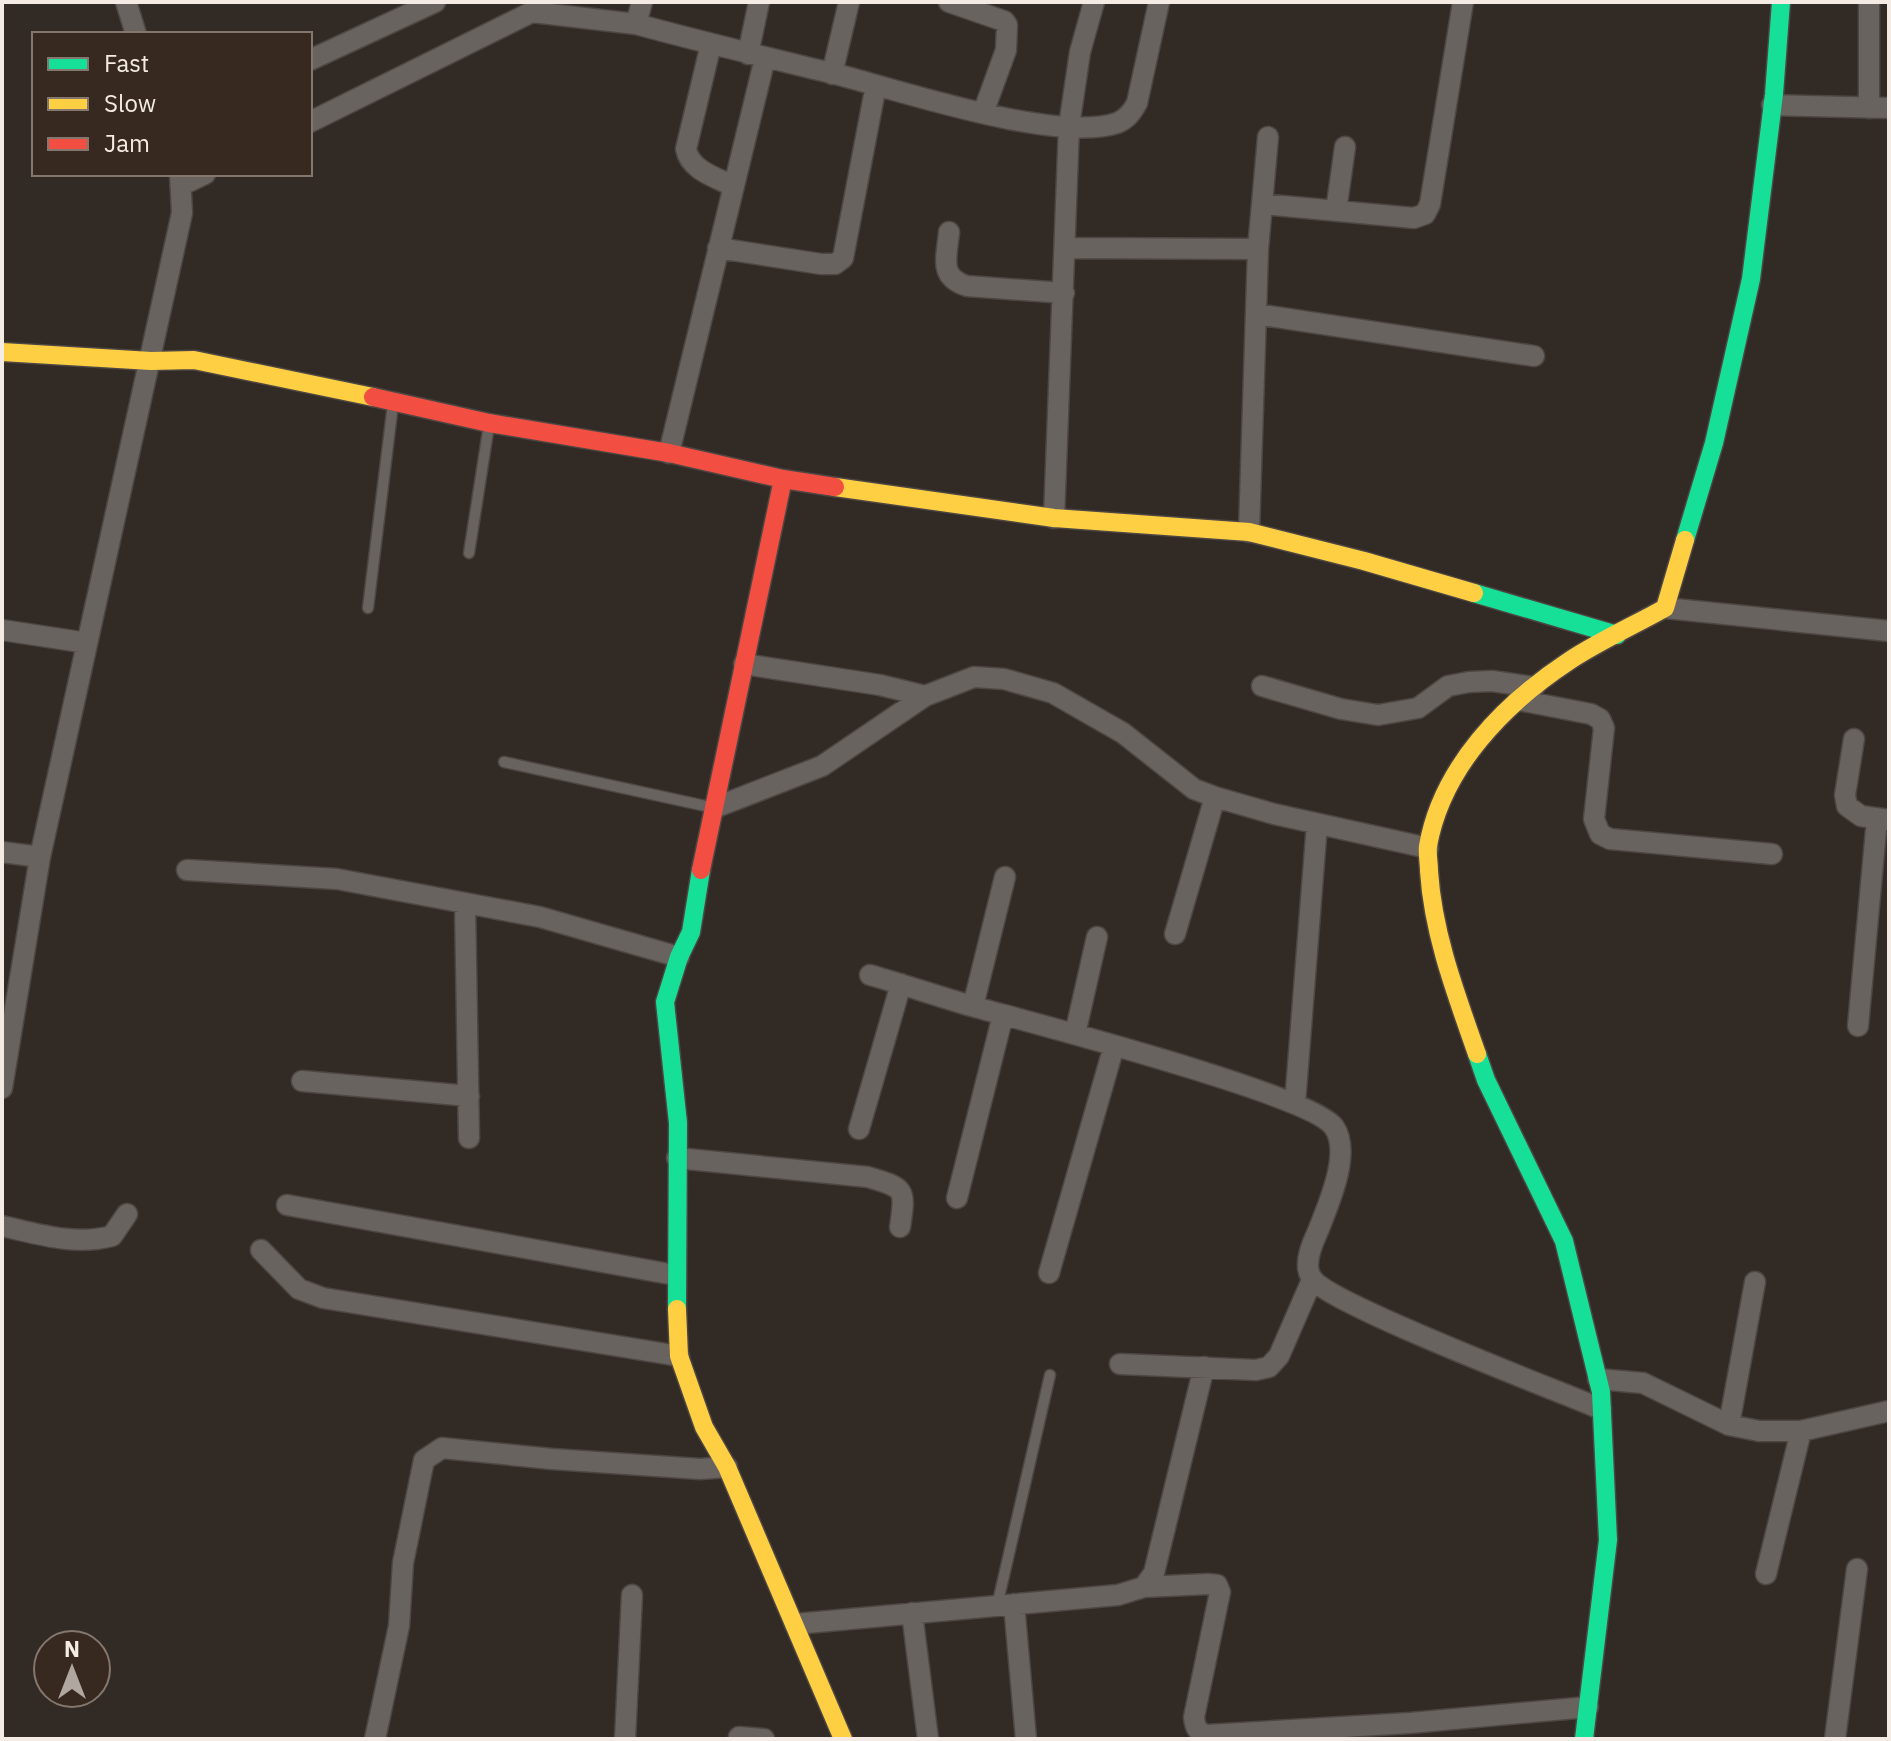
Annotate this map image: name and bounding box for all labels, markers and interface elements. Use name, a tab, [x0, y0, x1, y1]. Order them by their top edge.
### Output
legend	[32, 32, 312, 176]
text: Fast	[104, 47, 149, 79]
text: Slow	[104, 87, 156, 119]
text: Jam	[104, 127, 150, 159]
north arrow	[32, 1629, 112, 1709]
text: N	[64, 1634, 80, 1663]

